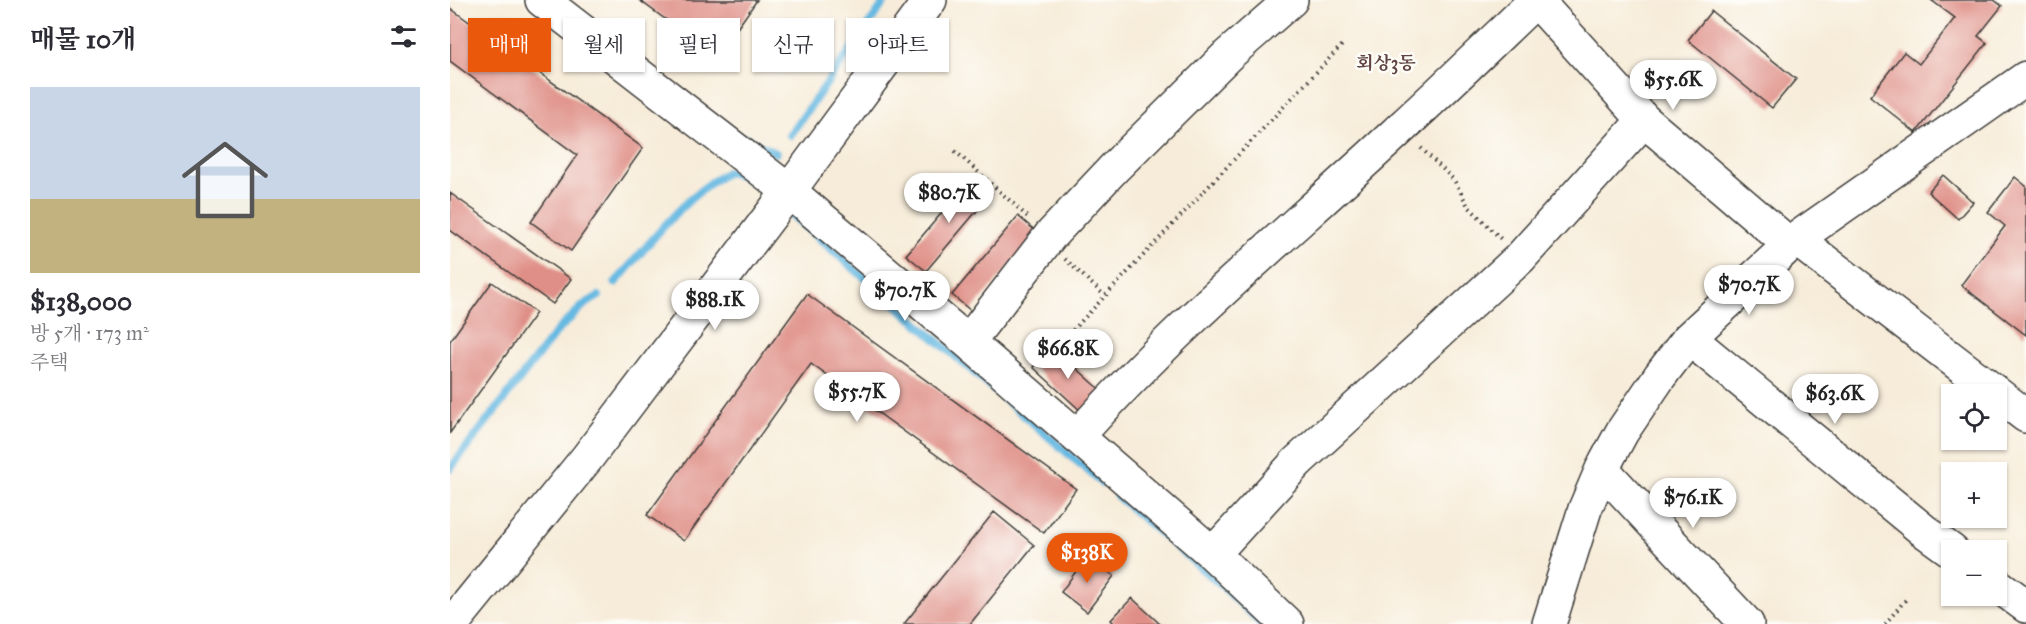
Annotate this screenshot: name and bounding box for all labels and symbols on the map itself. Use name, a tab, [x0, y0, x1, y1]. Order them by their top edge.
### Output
district label: 회상3동	[1356, 52, 1416, 75]
pin: $55.6K	[1624, 60, 1722, 111]
pin: $80.7K	[900, 173, 998, 224]
pin: $70.7K	[1700, 265, 1798, 316]
pin: $70.7K	[856, 271, 954, 322]
pin: $88.1K	[666, 280, 764, 331]
pin: $66.8K	[1019, 329, 1117, 380]
pin: $55.7K	[808, 372, 906, 423]
pin: $63.6K	[1786, 374, 1884, 425]
pin: $76.1K	[1644, 478, 1742, 529]
pin: $138K	[1045, 533, 1129, 584]

